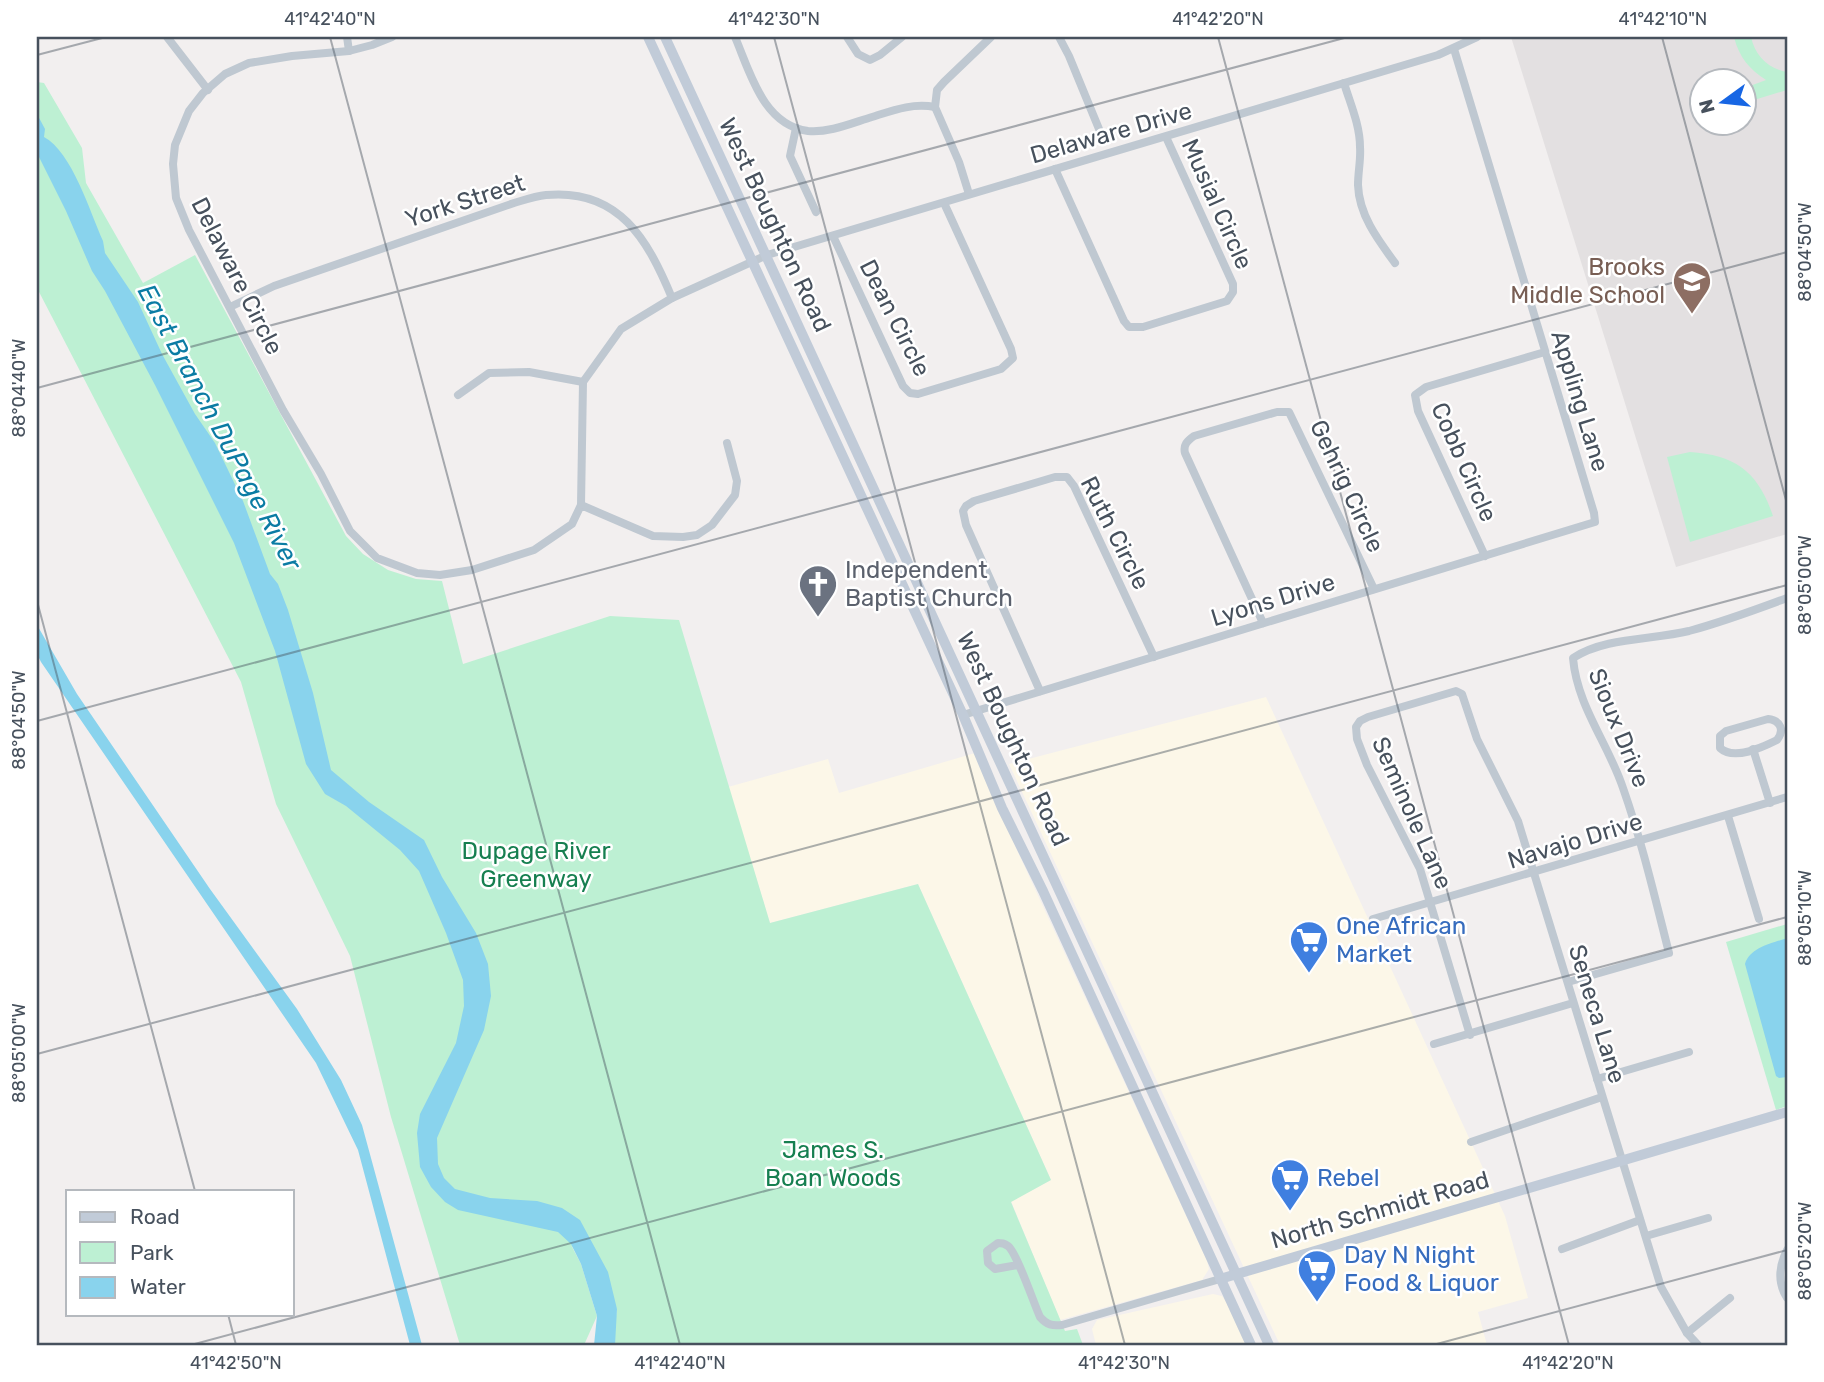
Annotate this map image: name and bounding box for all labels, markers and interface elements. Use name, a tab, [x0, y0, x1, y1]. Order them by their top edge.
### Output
text: 41°42'40"N	[284, 8, 376, 30]
text: 41°42'30"N	[728, 8, 820, 30]
text: 41°42'20"N	[1172, 8, 1264, 30]
text: 41°42'10"N	[1619, 8, 1707, 30]
north arrow	[1688, 66, 1758, 136]
street label: Delaware Drive	[1027, 97, 1195, 169]
text: N	[1694, 97, 1720, 116]
street label: West Boughton Road	[713, 113, 837, 337]
street label: Musial Circle	[1176, 134, 1258, 274]
street label: York Street	[402, 169, 528, 233]
street label: Delaware Circle	[185, 193, 289, 359]
text: 88°04'50"W	[1794, 202, 1816, 302]
place label: Brooks Middle School	[1510, 253, 1665, 309]
street label: Dean Circle	[854, 255, 936, 381]
school or university icon: Brooks Middle School	[1671, 260, 1713, 315]
water label: East Branch DuPage River	[131, 279, 309, 576]
street label: Appling Lane	[1545, 327, 1615, 475]
text: 88°04'40"W	[8, 339, 30, 437]
street label: Cobb Circle	[1425, 398, 1503, 526]
street label: Gehrig Circle	[1304, 415, 1390, 557]
street label: Ruth Circle	[1075, 472, 1155, 594]
text: 88°05'00"W	[1794, 535, 1816, 635]
place label: Independent Baptist Church	[845, 556, 1013, 612]
church icon: Independent Baptist Church	[797, 563, 839, 618]
street label: Lyons Drive	[1208, 568, 1338, 632]
street label: West Boughton Road	[951, 627, 1075, 851]
street label: Sioux Drive	[1583, 665, 1655, 791]
text: 88°04'50"W	[8, 670, 30, 770]
street label: Seminole Lane	[1366, 733, 1458, 893]
street label: Navajo Drive	[1504, 807, 1646, 875]
park label: Dupage River Greenway	[461, 837, 611, 893]
text: 88°05'10"W	[1794, 870, 1816, 966]
place label: One African Market	[1336, 912, 1466, 968]
supermarket icon: One African Market	[1288, 919, 1330, 974]
street label: Seneca Lane	[1563, 941, 1631, 1087]
text: 88°05'00"W	[8, 1003, 30, 1103]
park label: James S. Boan Woods	[765, 1136, 901, 1192]
supermarket icon: Rebel	[1269, 1157, 1311, 1212]
place label: Rebel	[1317, 1164, 1380, 1192]
street label: North Schmidt Road	[1268, 1165, 1492, 1255]
legend	[66, 1190, 294, 1316]
text: 88°05'20"W	[1794, 1201, 1816, 1301]
text: Road	[130, 1204, 180, 1229]
text: Park	[130, 1240, 174, 1265]
place label: Day N Night Food & Liquor	[1344, 1241, 1499, 1297]
supermarket icon: Day N Night Food & Liquor	[1296, 1248, 1338, 1303]
text: Water	[130, 1274, 186, 1299]
text: 41°42'50"N	[190, 1352, 282, 1374]
text: 41°42'40"N	[634, 1352, 726, 1374]
text: 41°42'30"N	[1078, 1352, 1170, 1374]
text: 41°42'20"N	[1522, 1352, 1614, 1374]

